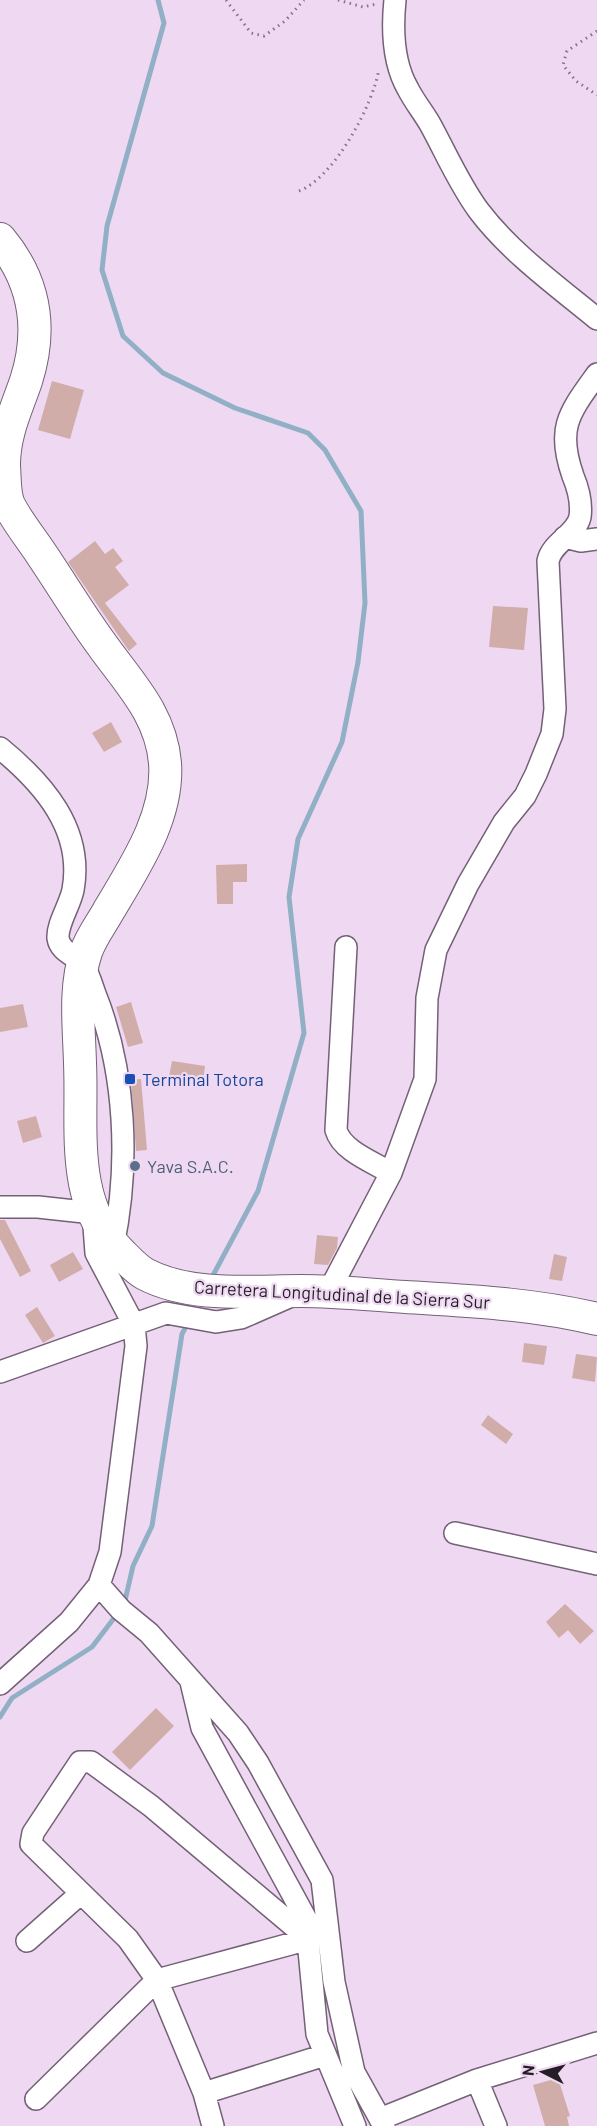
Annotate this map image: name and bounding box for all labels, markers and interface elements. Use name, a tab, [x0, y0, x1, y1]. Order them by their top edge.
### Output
place label: Terminal Totora	[142, 1068, 264, 1090]
marker: Terminal Totora	[123, 1072, 137, 1086]
place label: Yava S.A.C.	[147, 1155, 234, 1177]
marker: Yava S.A.C.	[128, 1159, 142, 1173]
street label: Carretera Longitudinal de la Sierra Sur	[194, 1275, 491, 1313]
north arrow	[513, 2042, 573, 2102]
text: N	[518, 2064, 538, 2077]

